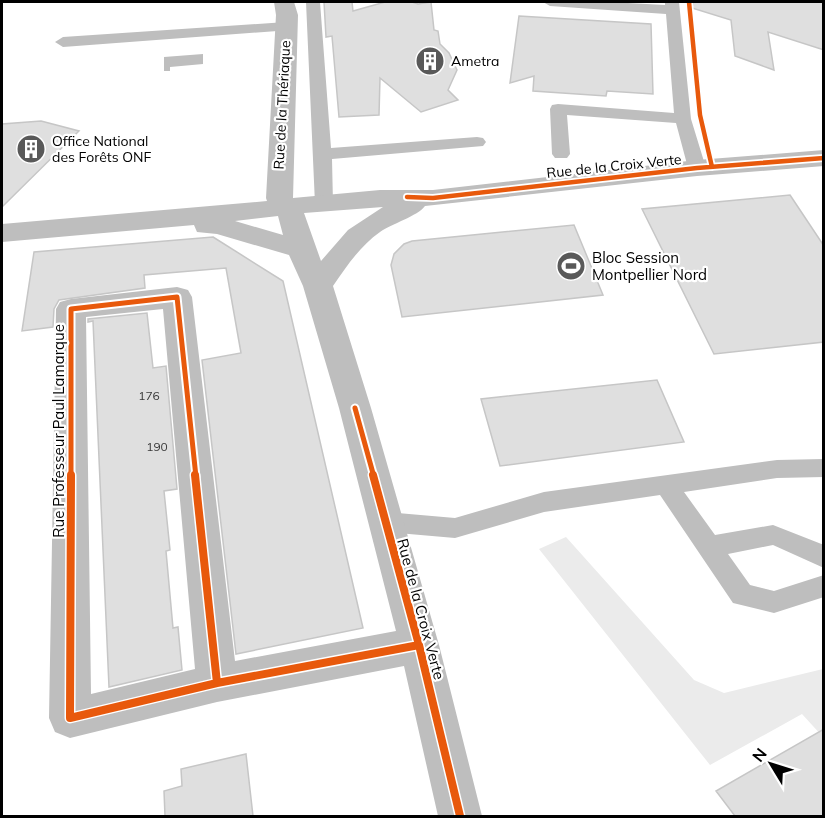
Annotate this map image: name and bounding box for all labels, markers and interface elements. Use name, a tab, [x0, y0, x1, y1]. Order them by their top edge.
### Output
street label: Rue de la Thériaque	[270, 40, 294, 170]
building icon: Ametra	[414, 45, 446, 77]
place label: Ametra	[451, 52, 500, 70]
place label: Office National des Forêts ONF	[52, 132, 152, 166]
building icon: Office National des Forêts ONF	[15, 133, 47, 165]
street label: Rue de la Croix Verte	[546, 150, 682, 182]
place label: Bloc Session Montpellier Nord	[592, 248, 707, 284]
sports icon: Bloc Session Montpellier Nord	[555, 250, 587, 282]
street label: Rue Professeur Paul Lamarque	[49, 324, 68, 538]
house number: 176	[138, 388, 160, 403]
house number: 190	[146, 439, 168, 454]
street label: Rue de la Croix Verte	[393, 536, 449, 682]
north arrow	[741, 734, 801, 794]
text: N	[748, 744, 771, 766]

